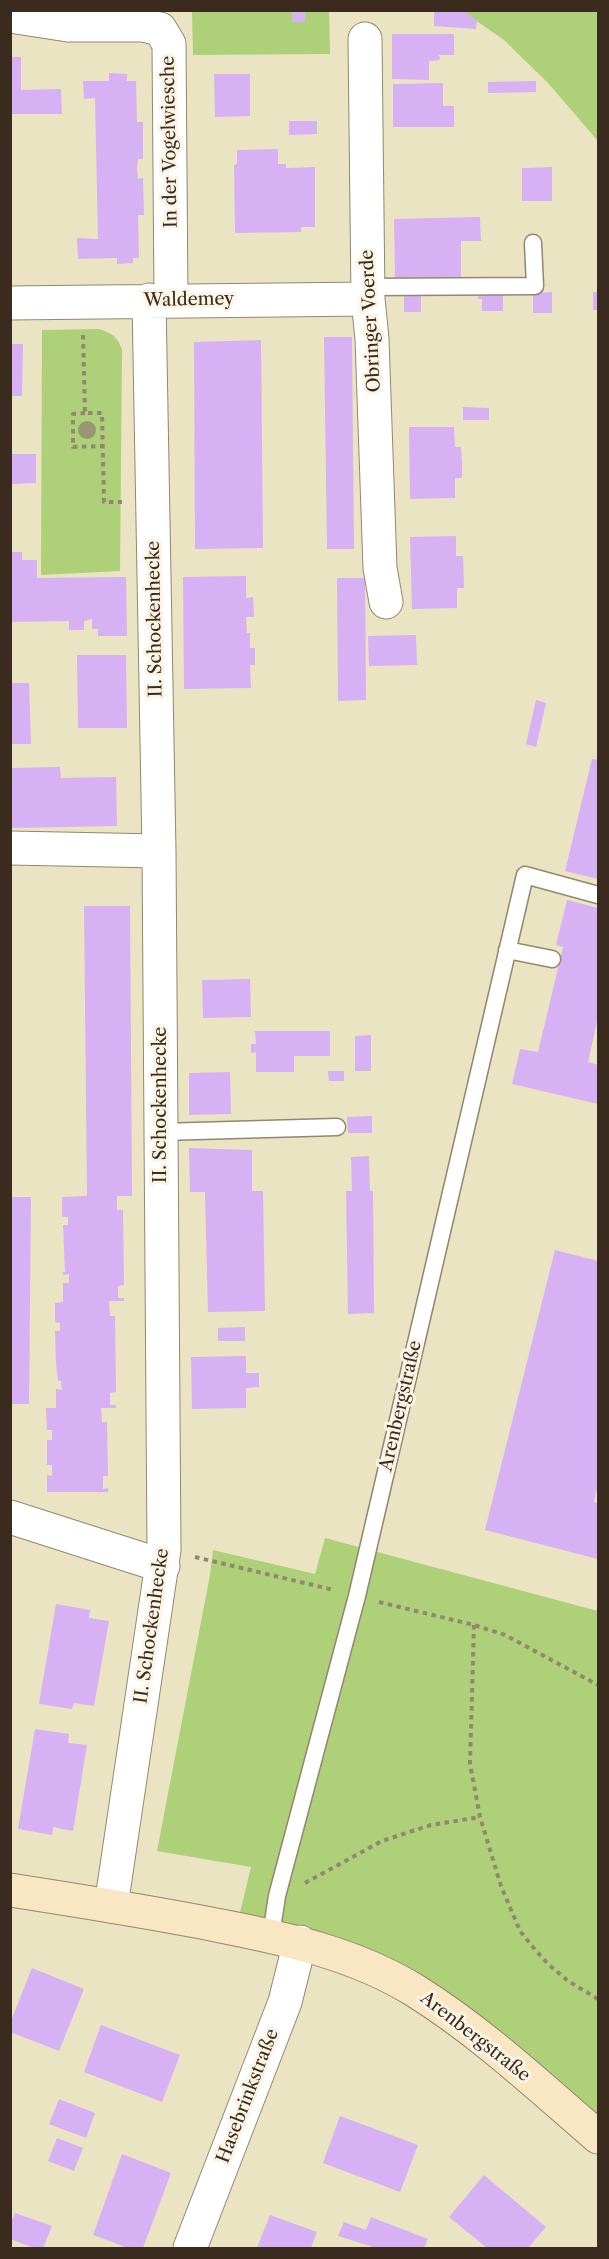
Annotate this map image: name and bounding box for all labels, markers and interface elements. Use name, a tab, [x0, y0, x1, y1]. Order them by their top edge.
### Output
street label: In der Vogelwiesche	[158, 56, 182, 228]
street label: Obringer Voerde	[356, 249, 386, 393]
street label: Waldemey	[144, 288, 234, 312]
street label: II. Schockenhecke	[143, 540, 167, 698]
street label: II. Schockenhecke	[150, 1027, 172, 1183]
street label: Arenbergstraße	[375, 1338, 427, 1474]
street label: II. Schockenhecke	[130, 1547, 174, 1705]
street label: Arenbergstraße	[416, 1987, 534, 2087]
street label: Hasebrinkstraße	[212, 2026, 284, 2166]

